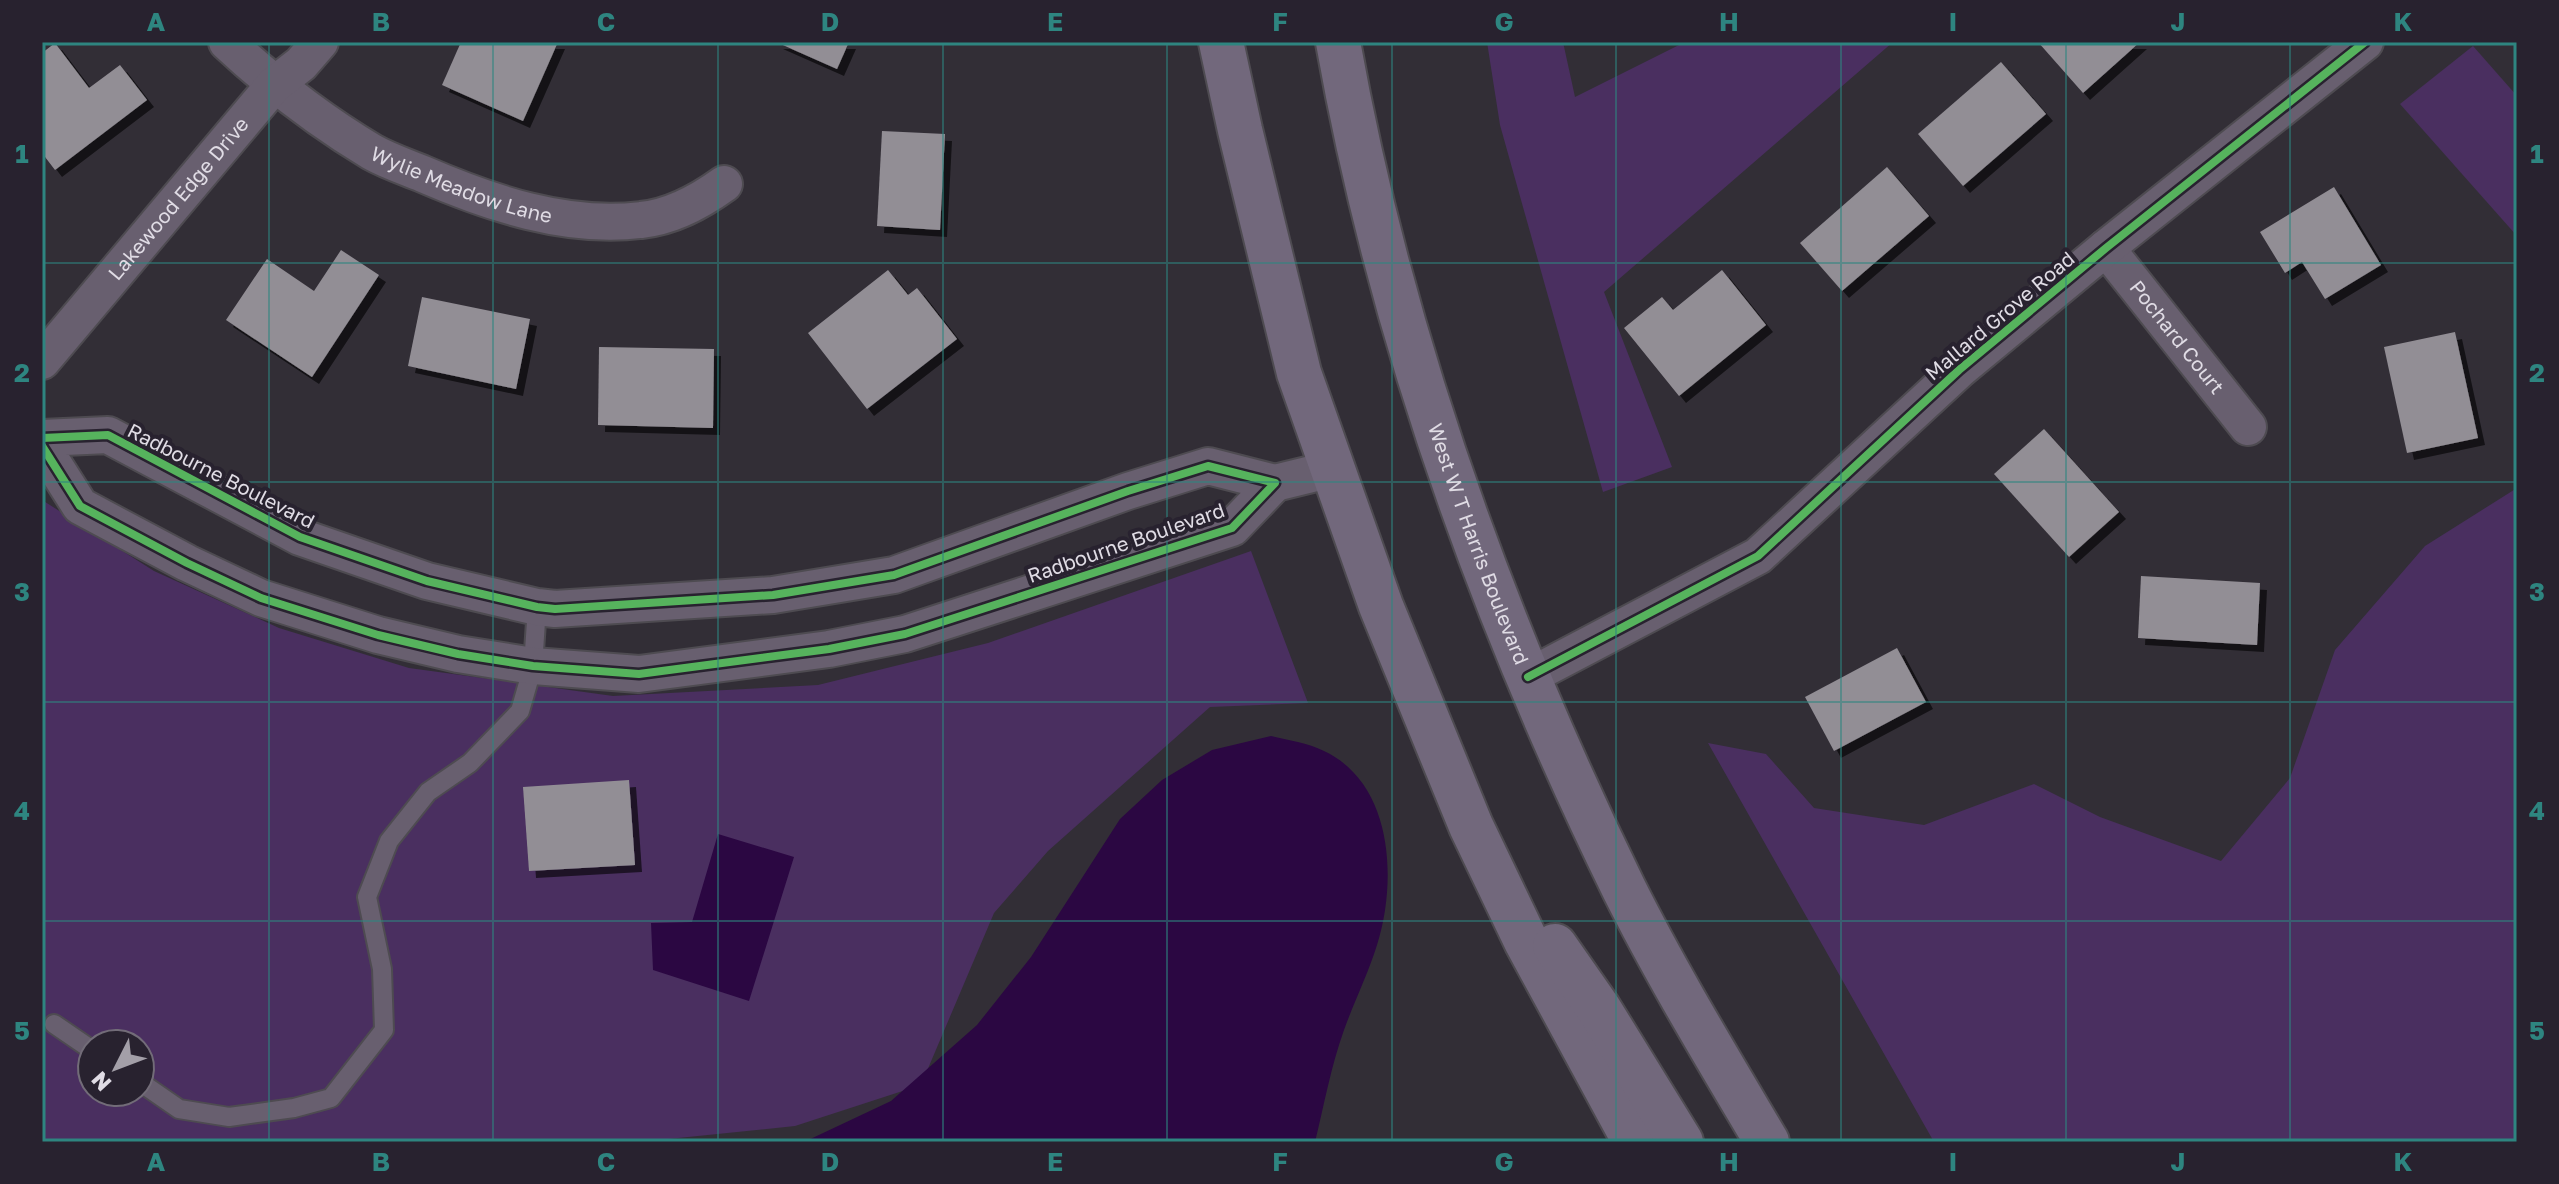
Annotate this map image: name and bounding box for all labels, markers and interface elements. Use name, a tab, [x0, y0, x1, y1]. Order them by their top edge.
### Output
text: A	[147, 6, 166, 37]
text: B	[372, 6, 390, 37]
text: C	[597, 6, 615, 37]
text: D	[821, 6, 839, 37]
text: E	[1047, 6, 1063, 37]
text: F	[1272, 6, 1288, 37]
text: G	[1494, 6, 1514, 37]
text: H	[1719, 6, 1739, 37]
text: I	[1949, 6, 1957, 37]
text: J	[2171, 6, 2185, 37]
text: K	[2394, 6, 2413, 37]
street label: Lakewood Edge Drive	[102, 112, 253, 284]
text: 1	[15, 138, 29, 169]
text: 1	[2530, 138, 2544, 169]
street label: Wylie Meadow Lane	[367, 141, 554, 227]
street label: Mallard Grove Road	[1920, 246, 2079, 385]
street label: Pochard Court	[2125, 275, 2230, 398]
text: 2	[14, 357, 30, 388]
text: 2	[2529, 357, 2545, 388]
street label: Radbourne Boulevard	[124, 417, 319, 533]
street label: West W T Harris Boulevard	[1424, 420, 1535, 668]
street label: Radbourne Boulevard	[1024, 497, 1227, 587]
text: 3	[14, 576, 30, 607]
text: 3	[2529, 576, 2545, 607]
text: 4	[14, 795, 30, 826]
text: 4	[2529, 795, 2545, 826]
text: 5	[14, 1015, 30, 1046]
text: 5	[2529, 1015, 2545, 1046]
north arrow	[76, 1028, 156, 1108]
text: N	[85, 1066, 116, 1097]
text: A	[147, 1146, 166, 1177]
text: B	[372, 1146, 390, 1177]
text: C	[597, 1146, 615, 1177]
text: D	[821, 1146, 839, 1177]
text: E	[1047, 1146, 1063, 1177]
text: F	[1272, 1146, 1288, 1177]
text: G	[1494, 1146, 1514, 1177]
text: H	[1719, 1146, 1739, 1177]
text: I	[1949, 1146, 1957, 1177]
text: J	[2171, 1146, 2185, 1177]
text: K	[2394, 1146, 2413, 1177]

